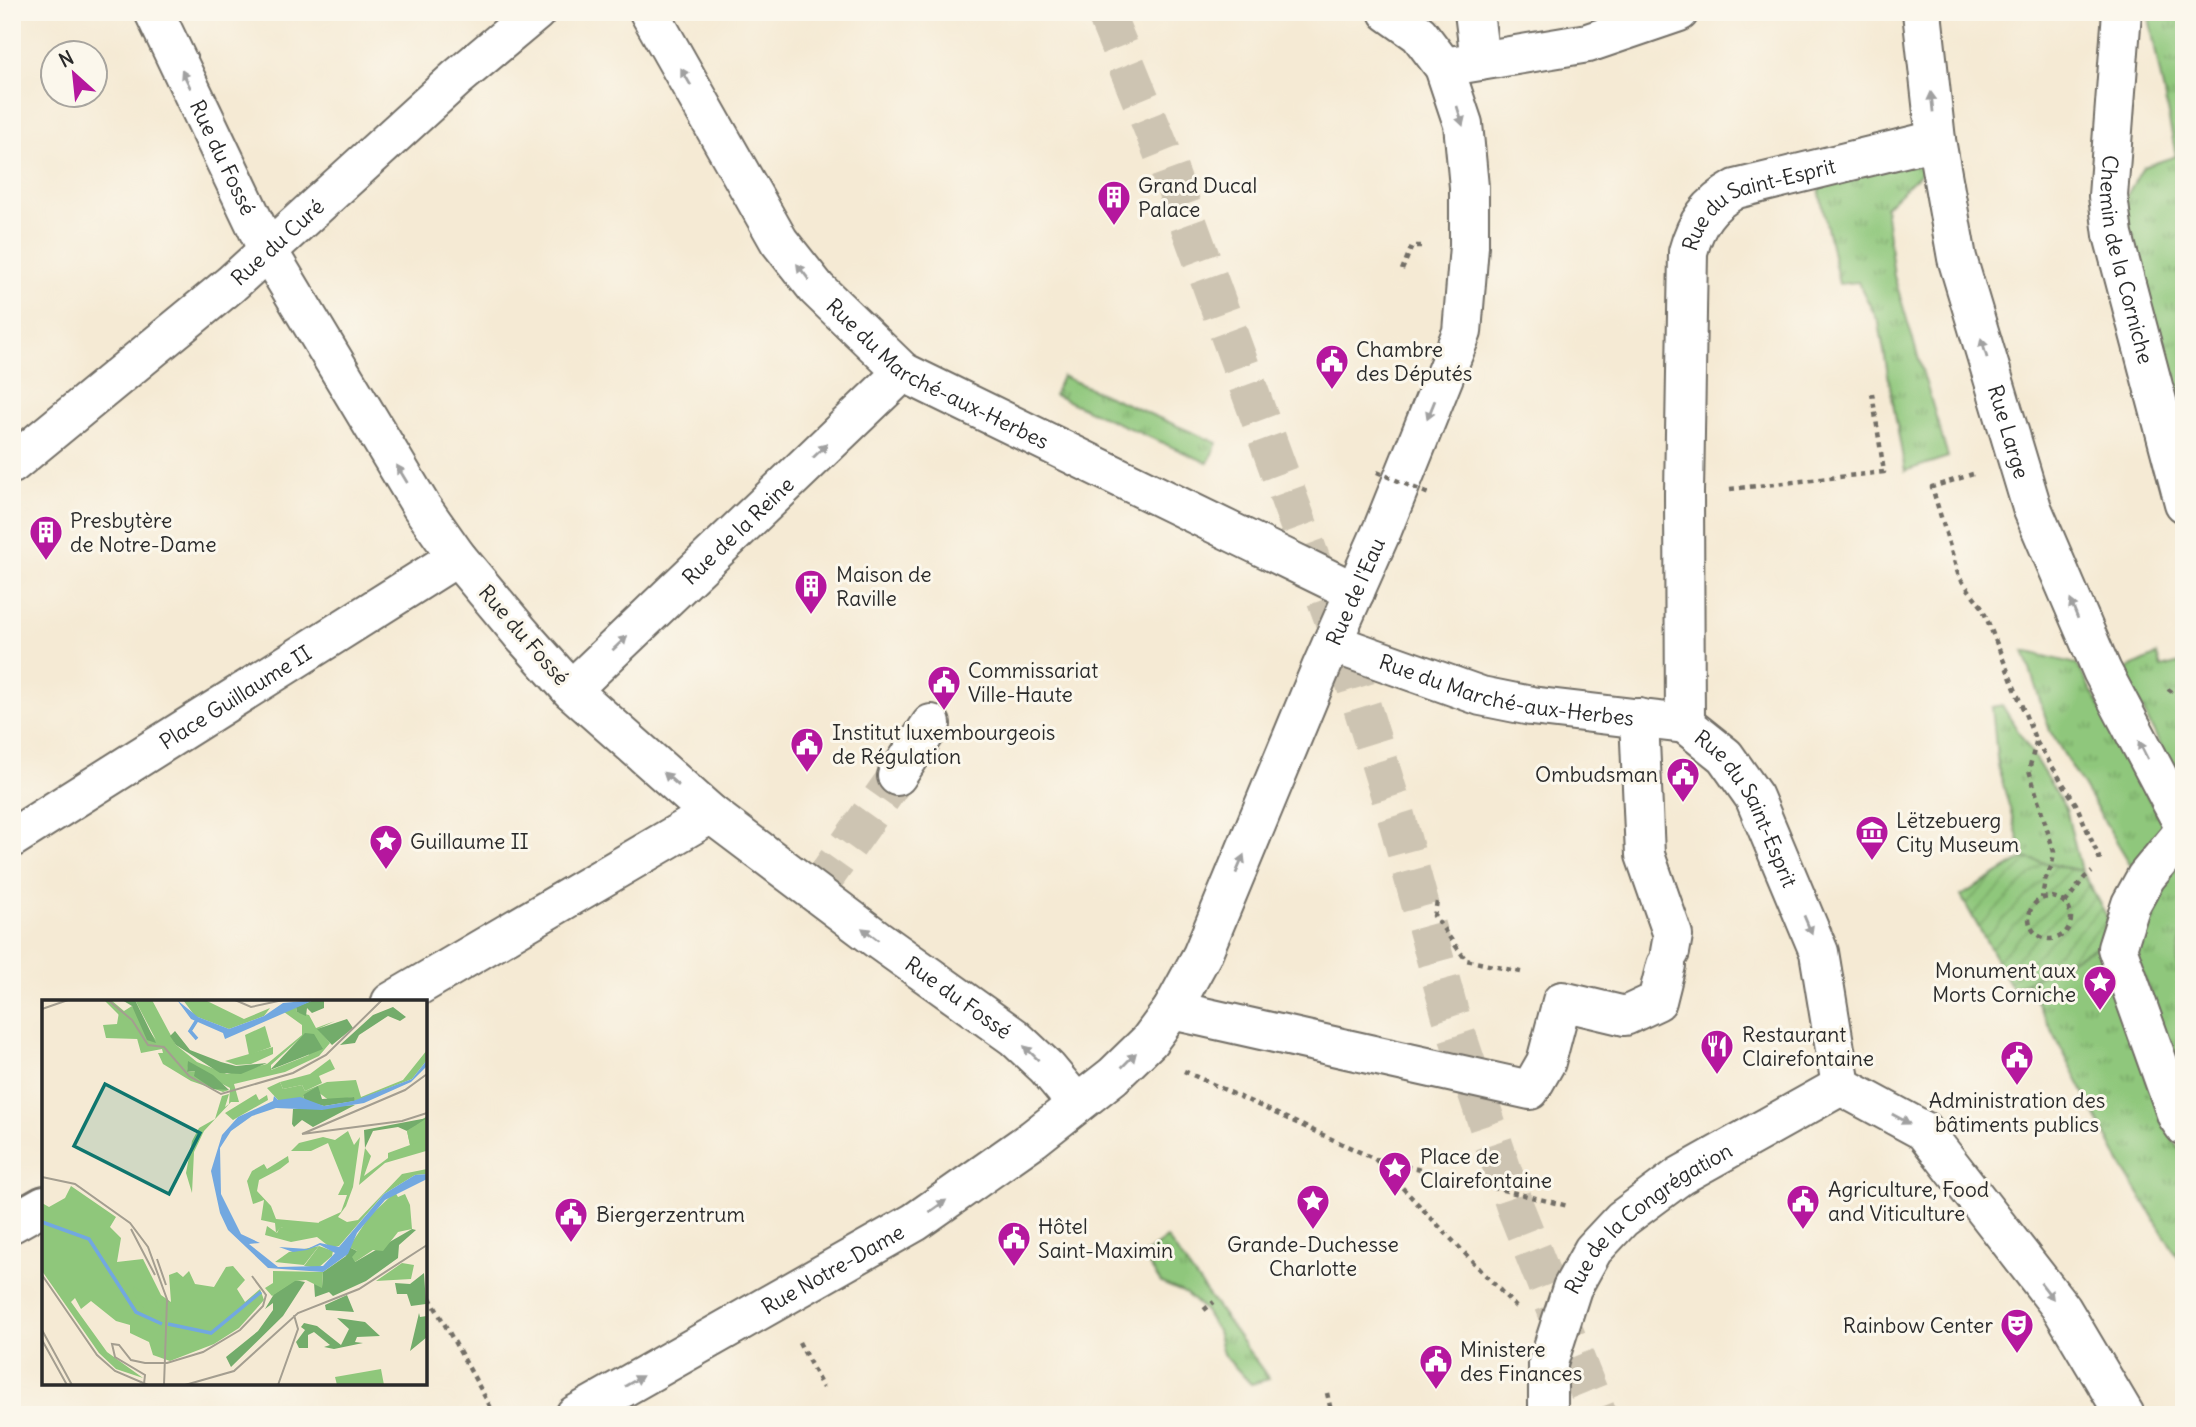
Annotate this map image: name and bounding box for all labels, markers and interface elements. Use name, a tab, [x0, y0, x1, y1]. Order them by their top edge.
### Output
north arrow	[38, 38, 108, 108]
text: N	[55, 45, 78, 73]
one-way arrow	[680, 67, 692, 86]
one-way arrow	[180, 69, 191, 89]
one-way arrow	[1926, 91, 1937, 113]
street label: Rue du Fossé	[184, 95, 262, 219]
one-way arrow	[1456, 106, 1466, 127]
street label: Rue du Saint-Esprit	[1676, 152, 1838, 254]
street label: Chemin de la Corniche	[2094, 154, 2160, 367]
place label: Grand Ducal Palace	[1138, 172, 1257, 223]
building icon: Grand Ducal Palace	[1095, 178, 1133, 227]
street label: Rue du Curé	[225, 193, 329, 291]
one-way arrow	[795, 263, 810, 281]
street label: Rue du Marché-aux-Herbes	[821, 292, 1054, 455]
place label: Chambre des Députés	[1356, 336, 1472, 387]
one-way arrow	[1979, 337, 1989, 358]
public building icon: Chambre des Députés	[1313, 342, 1351, 391]
street label: Rue Large	[1982, 382, 2036, 482]
one-way arrow	[1425, 399, 1436, 420]
one-way arrow	[811, 444, 828, 460]
one-way arrow	[396, 465, 408, 484]
street label: Rue de la Reine	[676, 471, 799, 590]
place label: Presbytère de Notre-Dame	[70, 507, 216, 558]
building icon: Presbytère de Notre-Dame	[27, 513, 65, 562]
street label: Rue de l'Eau	[1319, 533, 1391, 650]
place label: Maison de Raville	[836, 561, 932, 612]
building icon: Maison de Raville	[792, 567, 830, 616]
street label: Rue du Fossé	[473, 579, 575, 691]
one-way arrow	[2068, 598, 2079, 619]
one-way arrow	[611, 635, 629, 651]
street label: Place Guillaume II	[154, 639, 316, 755]
street label: Rue du Marché-aux-Herbes	[1376, 647, 1636, 731]
place label: Commissariat Ville-Haute	[968, 657, 1098, 708]
public building icon: Commissariat Ville-Haute	[925, 663, 963, 712]
place label: Institut luxembourgeois de Régulation	[832, 719, 1055, 770]
street label: Rue du Saint-Esprit	[1689, 724, 1804, 891]
public building icon: Institut luxembourgeois de Régulation	[788, 725, 826, 774]
one-way arrow	[2137, 739, 2149, 759]
public building icon: Ombudsman	[1664, 755, 1702, 804]
place label: Ombudsman	[1535, 761, 1658, 788]
one-way arrow	[662, 771, 680, 787]
place label: Lëtzebuerg City Museum	[1896, 807, 2019, 858]
museum icon: Lëtzebuerg City Museum	[1853, 813, 1891, 862]
place icon: Guillaume II	[367, 822, 405, 871]
place label: Guillaume II	[410, 828, 529, 855]
one-way arrow	[1234, 853, 1245, 874]
one-way arrow	[1802, 915, 1813, 936]
one-way arrow	[861, 927, 879, 941]
street label: Rue du Fossé	[900, 950, 1017, 1045]
place label: Monument aux Morts Corniche	[1932, 957, 2076, 1008]
place icon: Monument aux Morts Corniche	[2081, 963, 2119, 1012]
inset map	[42, 1000, 427, 1385]
place label: Restaurant Clairefontaine	[1742, 1021, 1874, 1072]
restaurant icon: Restaurant Clairefontaine	[1698, 1027, 1736, 1076]
public building icon: Administration des bâtiments publics	[1998, 1038, 2036, 1087]
one-way arrow	[1023, 1045, 1040, 1062]
one-way arrow	[1120, 1052, 1137, 1068]
place label: Administration des bâtiments publics	[1929, 1087, 2105, 1138]
one-way arrow	[1892, 1113, 1911, 1125]
street label: Rue de la Congrégation	[1558, 1136, 1737, 1299]
place label: Place de Clairefontaine	[1420, 1143, 1552, 1194]
place icon: Place de Clairefontaine	[1376, 1149, 1414, 1198]
place label: Agriculture, Food and Viticulture	[1828, 1176, 1989, 1227]
place icon: Grande-Duchesse Charlotte	[1294, 1182, 1332, 1231]
public building icon: Agriculture, Food and Viticulture	[1784, 1182, 1822, 1231]
public building icon: Biergerzentrum	[552, 1195, 590, 1244]
one-way arrow	[929, 1199, 947, 1213]
place label: Biergerzentrum	[596, 1201, 745, 1228]
place label: Hôtel Saint-Maximin	[1038, 1213, 1173, 1264]
street label: Rue Notre-Dame	[756, 1218, 909, 1320]
public building icon: Hôtel Saint-Maximin	[995, 1219, 1033, 1268]
place label: Grande-Duchesse Charlotte	[1227, 1231, 1399, 1282]
one-way arrow	[2040, 1281, 2055, 1299]
theatre icon: Rainbow Center	[1998, 1306, 2036, 1355]
place label: Rainbow Center	[1843, 1312, 1993, 1339]
place label: Ministere des Finances	[1460, 1336, 1582, 1387]
public building icon: Ministere des Finances	[1417, 1342, 1455, 1391]
one-way arrow	[625, 1375, 644, 1387]

